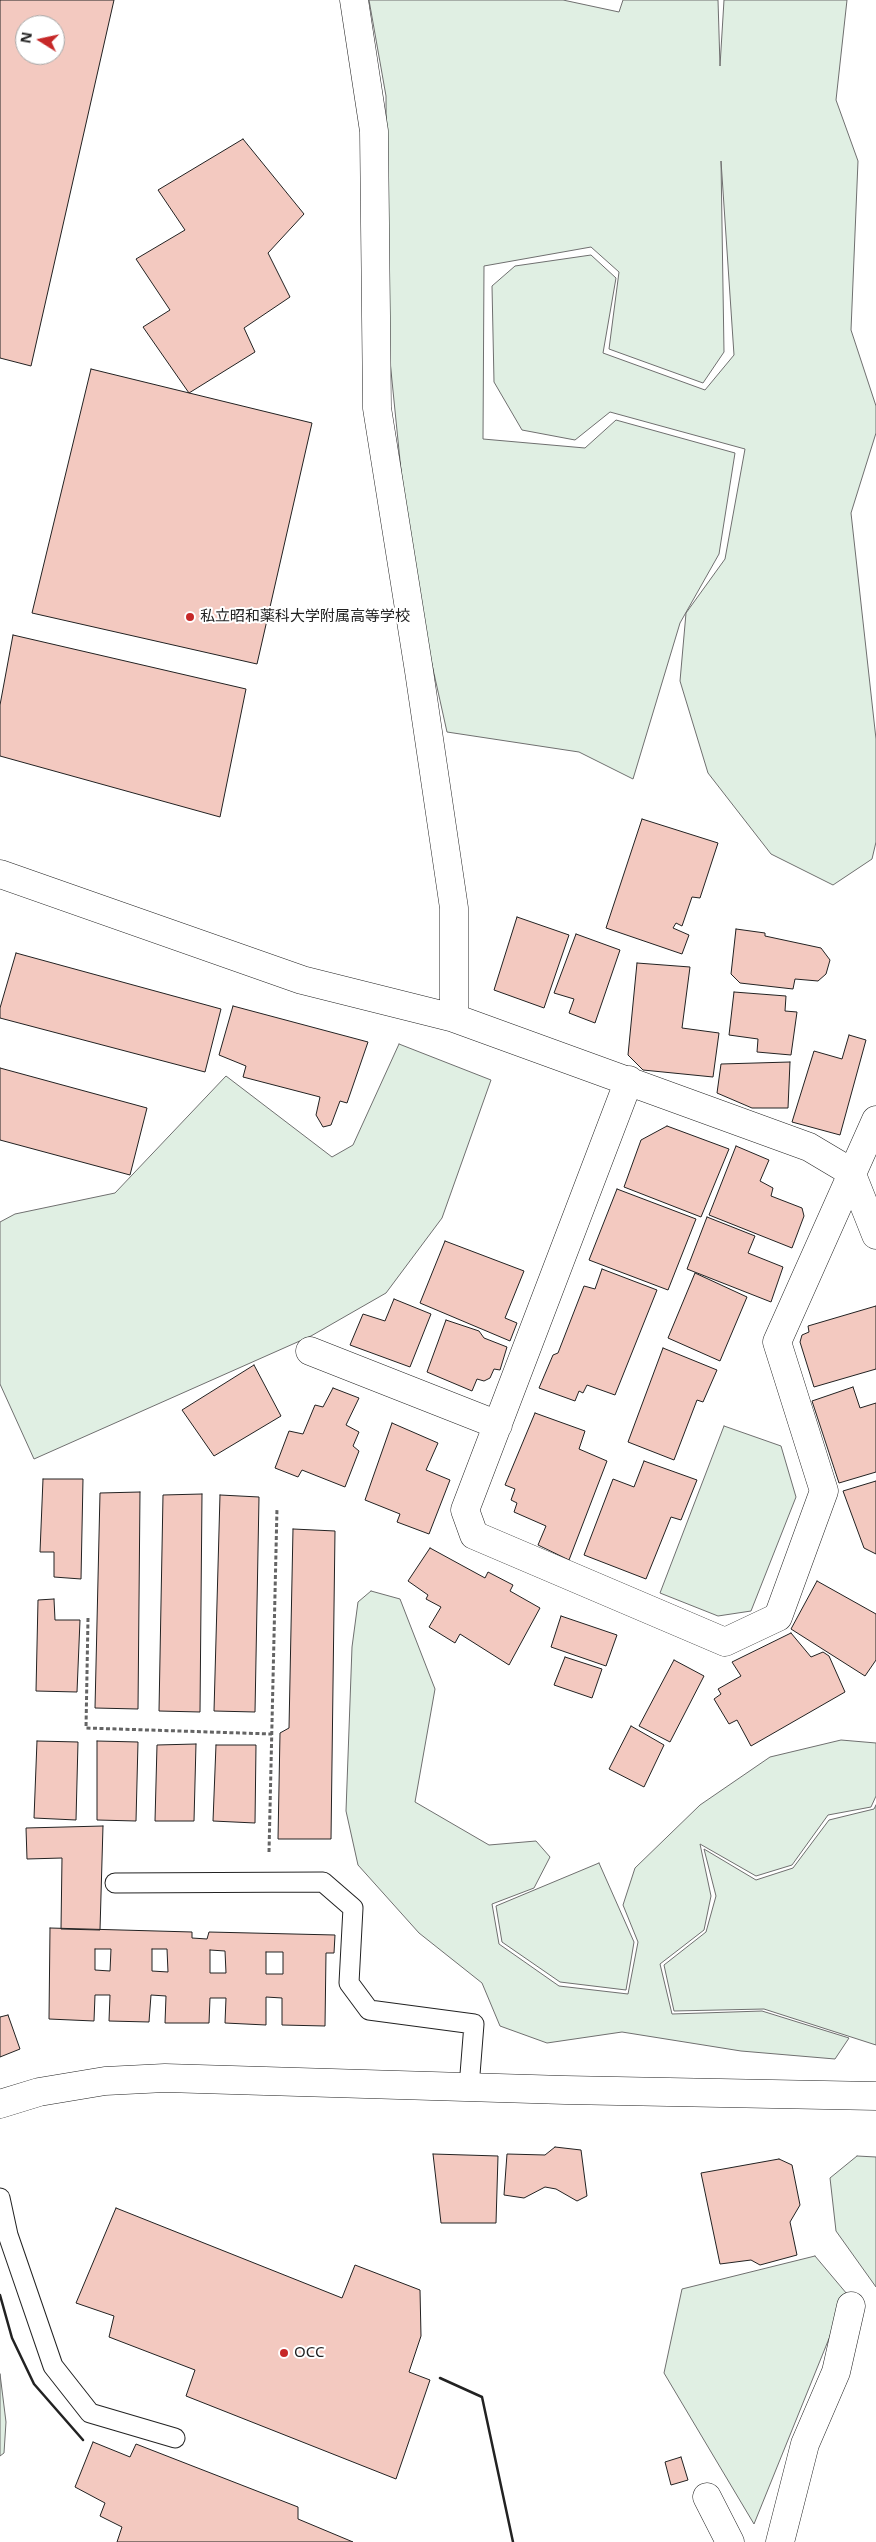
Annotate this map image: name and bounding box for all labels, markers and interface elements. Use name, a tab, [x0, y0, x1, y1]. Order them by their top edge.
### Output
north arrow	[15, 15, 65, 65]
text: N	[15, 30, 36, 45]
place label: 私立昭和薬科大学附属高等学校	[200, 608, 410, 626]
marker: 私立昭和薬科大学附属高等学校	[184, 611, 196, 623]
place label: OCC	[294, 2344, 324, 2362]
marker: OCC	[278, 2347, 290, 2359]

